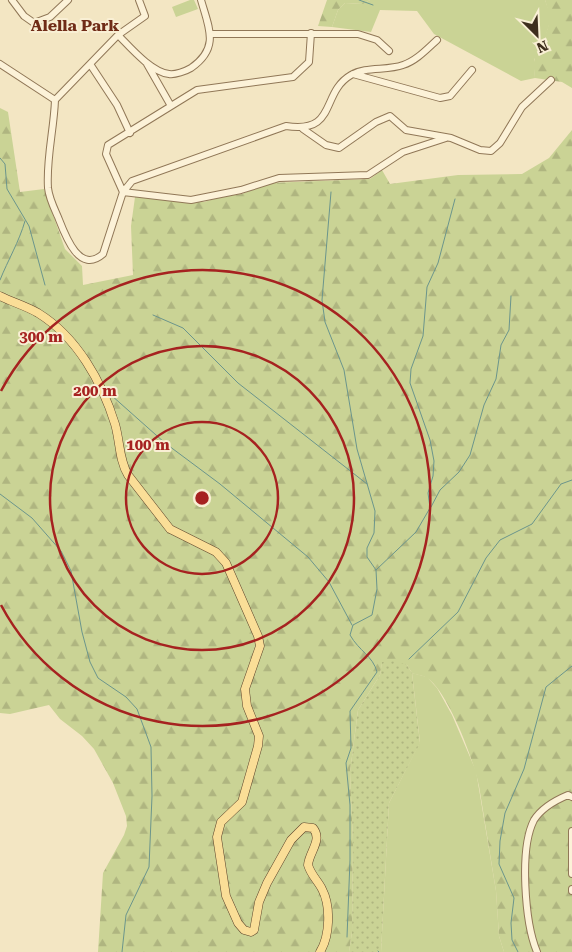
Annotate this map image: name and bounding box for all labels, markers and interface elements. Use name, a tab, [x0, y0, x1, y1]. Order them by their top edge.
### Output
north arrow	[512, 10, 562, 60]
district label: Alella Park	[31, 16, 119, 35]
text: N	[534, 37, 550, 56]
text: 300 m	[19, 328, 63, 346]
text: 200 m	[73, 382, 117, 400]
text: 100 m	[126, 436, 170, 454]
centre of rings	[193, 489, 211, 507]

